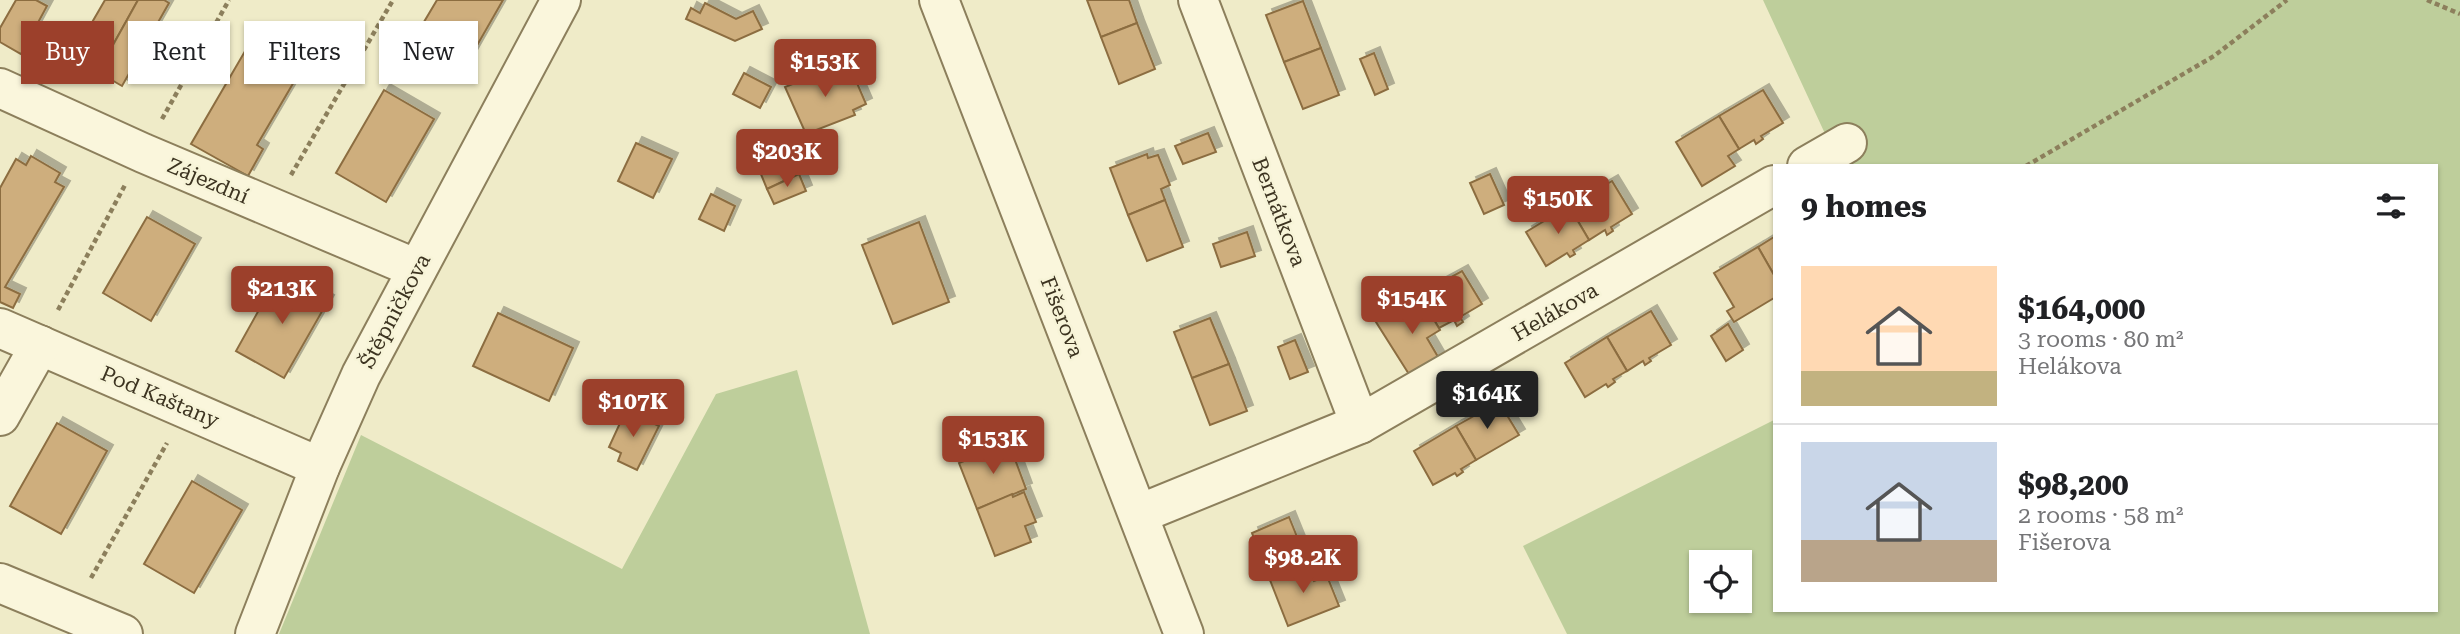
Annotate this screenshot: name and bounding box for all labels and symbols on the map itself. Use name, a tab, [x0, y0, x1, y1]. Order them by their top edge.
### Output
pin: $153K	[776, 40, 874, 99]
pin: $203K	[738, 130, 836, 189]
street label: Zájezdní	[164, 153, 253, 209]
street label: Bernátkova	[1247, 154, 1311, 271]
pin: $150K	[1509, 176, 1607, 236]
street label: Štěpničkova	[354, 249, 435, 372]
pin: $213K	[233, 266, 331, 326]
street label: Fišerova	[1036, 273, 1089, 361]
pin: $154K	[1363, 276, 1461, 336]
street label: Helákova	[1508, 278, 1603, 346]
street label: Pod Kaštany	[97, 361, 223, 433]
pin: $164K	[1438, 372, 1536, 431]
pin: $107K	[584, 380, 682, 439]
pin: $153K	[944, 416, 1042, 476]
pin: $98.2K	[1246, 536, 1360, 595]

